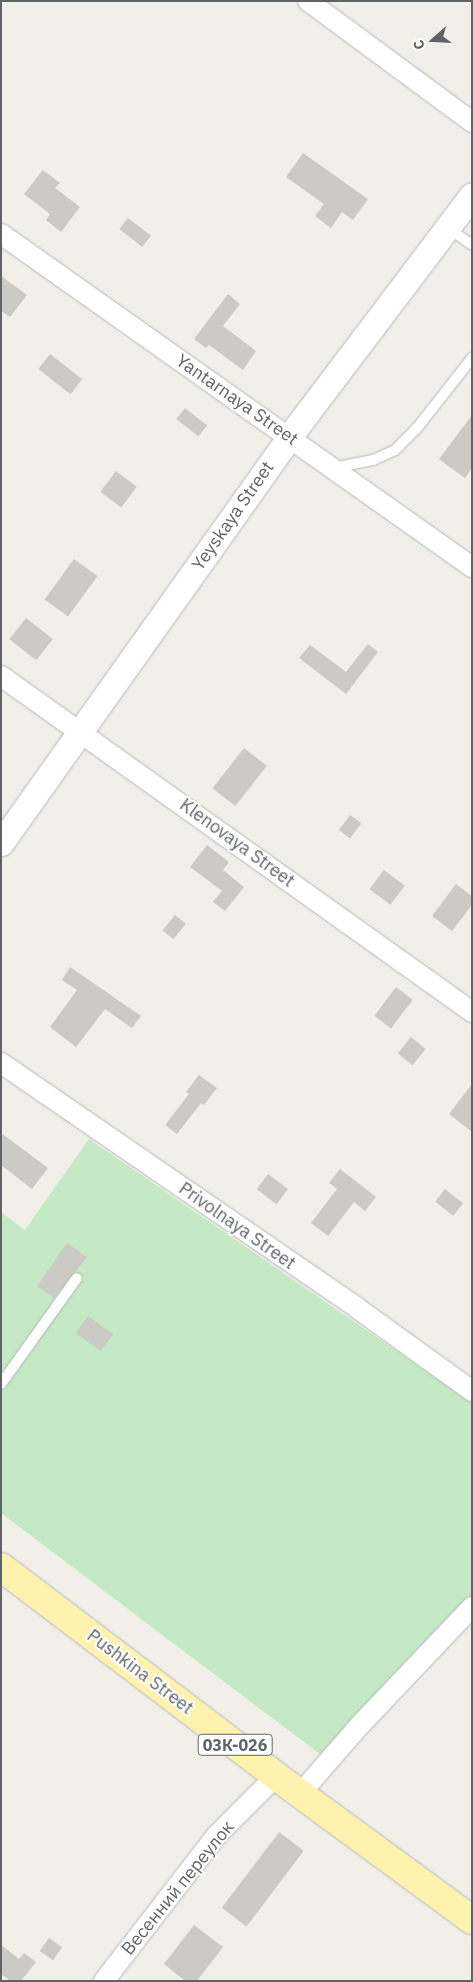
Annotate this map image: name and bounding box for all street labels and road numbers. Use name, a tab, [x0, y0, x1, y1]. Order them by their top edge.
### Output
street label: Yantarnaya Street	[172, 350, 302, 450]
street label: Yeyskaya Street	[187, 457, 279, 575]
street label: Klenovaya Street	[175, 794, 299, 892]
street label: Privolnaya Street	[175, 1178, 299, 1274]
street label: Pushkina Street	[83, 1625, 197, 1719]
road number: 03К-026	[198, 1732, 272, 1758]
street label: Весенний переулок	[117, 1817, 239, 1959]

